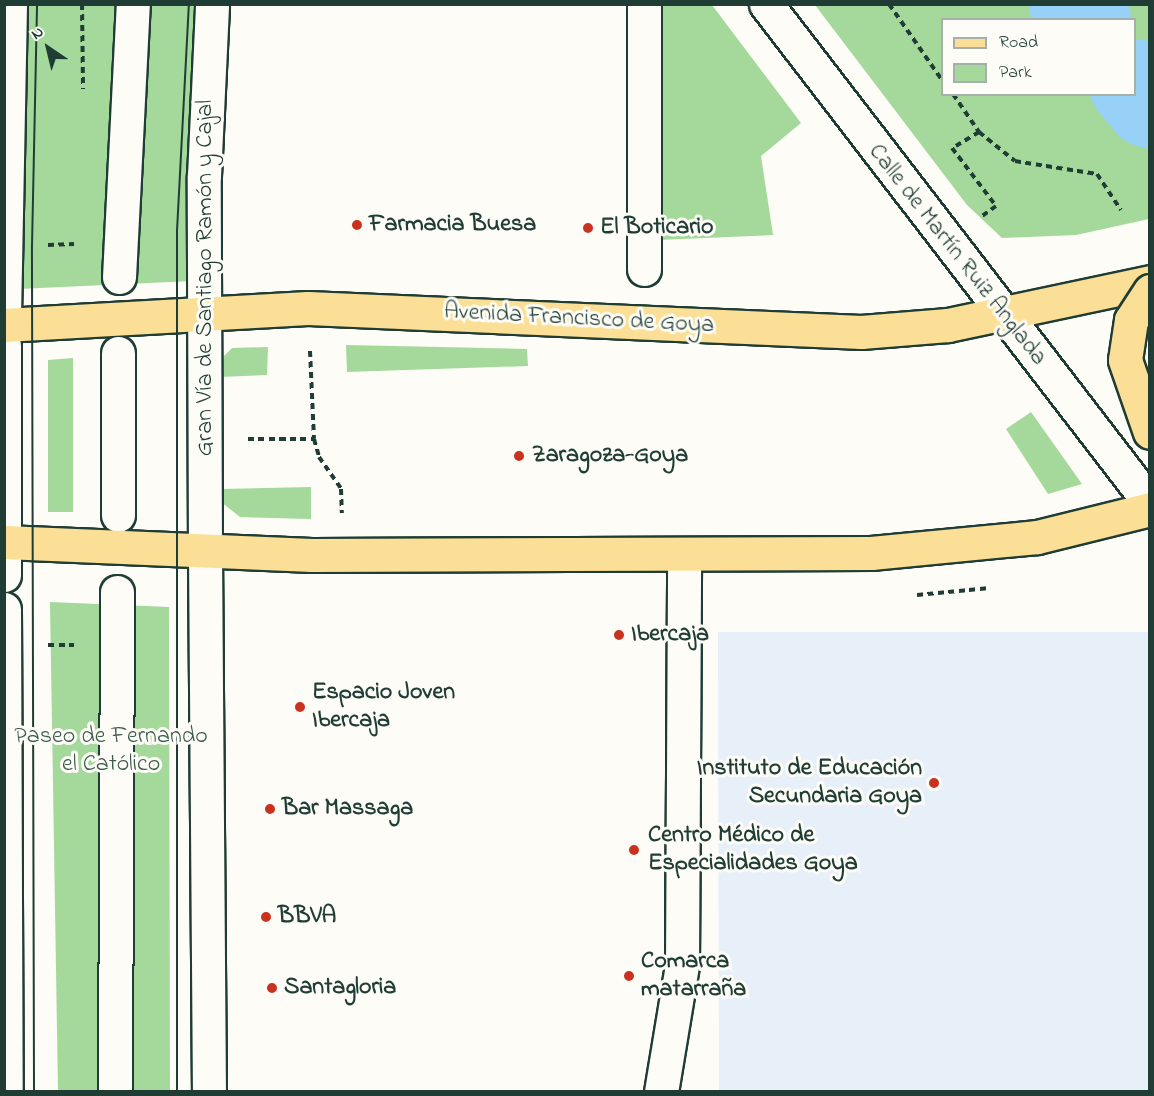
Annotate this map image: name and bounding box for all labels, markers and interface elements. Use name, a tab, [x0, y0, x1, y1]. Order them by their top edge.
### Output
north arrow	[18, 18, 78, 78]
legend	[941, 18, 1136, 96]
text: N	[26, 20, 49, 46]
text: Road	[999, 30, 1038, 56]
text: Park	[999, 60, 1032, 86]
street label: Gran Vía de Santiago Ramón y Cajal	[192, 100, 220, 456]
street label: Calle de Martín Ruiz Anglada	[861, 138, 1053, 372]
place label: Farmacia Buesa	[369, 211, 536, 239]
place label: El Boticario	[600, 214, 713, 242]
marker: Farmacia Buesa	[350, 218, 364, 232]
marker: El Boticario	[581, 221, 595, 235]
street label: Avenida Francisco de Goya	[443, 298, 715, 340]
place label: Zaragoza-Goya	[532, 442, 688, 470]
marker: Zaragoza-Goya	[510, 447, 528, 465]
place label: Ibercaja	[631, 621, 709, 649]
marker: Ibercaja	[612, 628, 626, 642]
place label: Espacio Joven Ibercaja	[312, 679, 455, 735]
marker: Espacio Joven Ibercaja	[293, 700, 307, 714]
park label: Paseo de Fernando el Católico	[14, 723, 208, 779]
place label: Instituto de Educación Secundaria Goya	[697, 755, 922, 811]
marker: Instituto de Educación Secundaria Goya	[927, 776, 941, 790]
place label: Bar Massaga	[282, 795, 413, 823]
marker: Bar Massaga	[263, 802, 277, 816]
place label: Centro Médico de Especialidades Goya	[648, 822, 858, 878]
marker: Centro Médico de Especialidades Goya	[625, 841, 643, 859]
place label: BBVA	[278, 903, 336, 931]
marker: BBVA	[259, 910, 273, 924]
place label: Comarca matarraña	[641, 948, 746, 1004]
marker: Comarca matarraña	[622, 969, 636, 983]
place label: Santagloria	[284, 974, 396, 1002]
marker: Santagloria	[265, 981, 279, 995]

